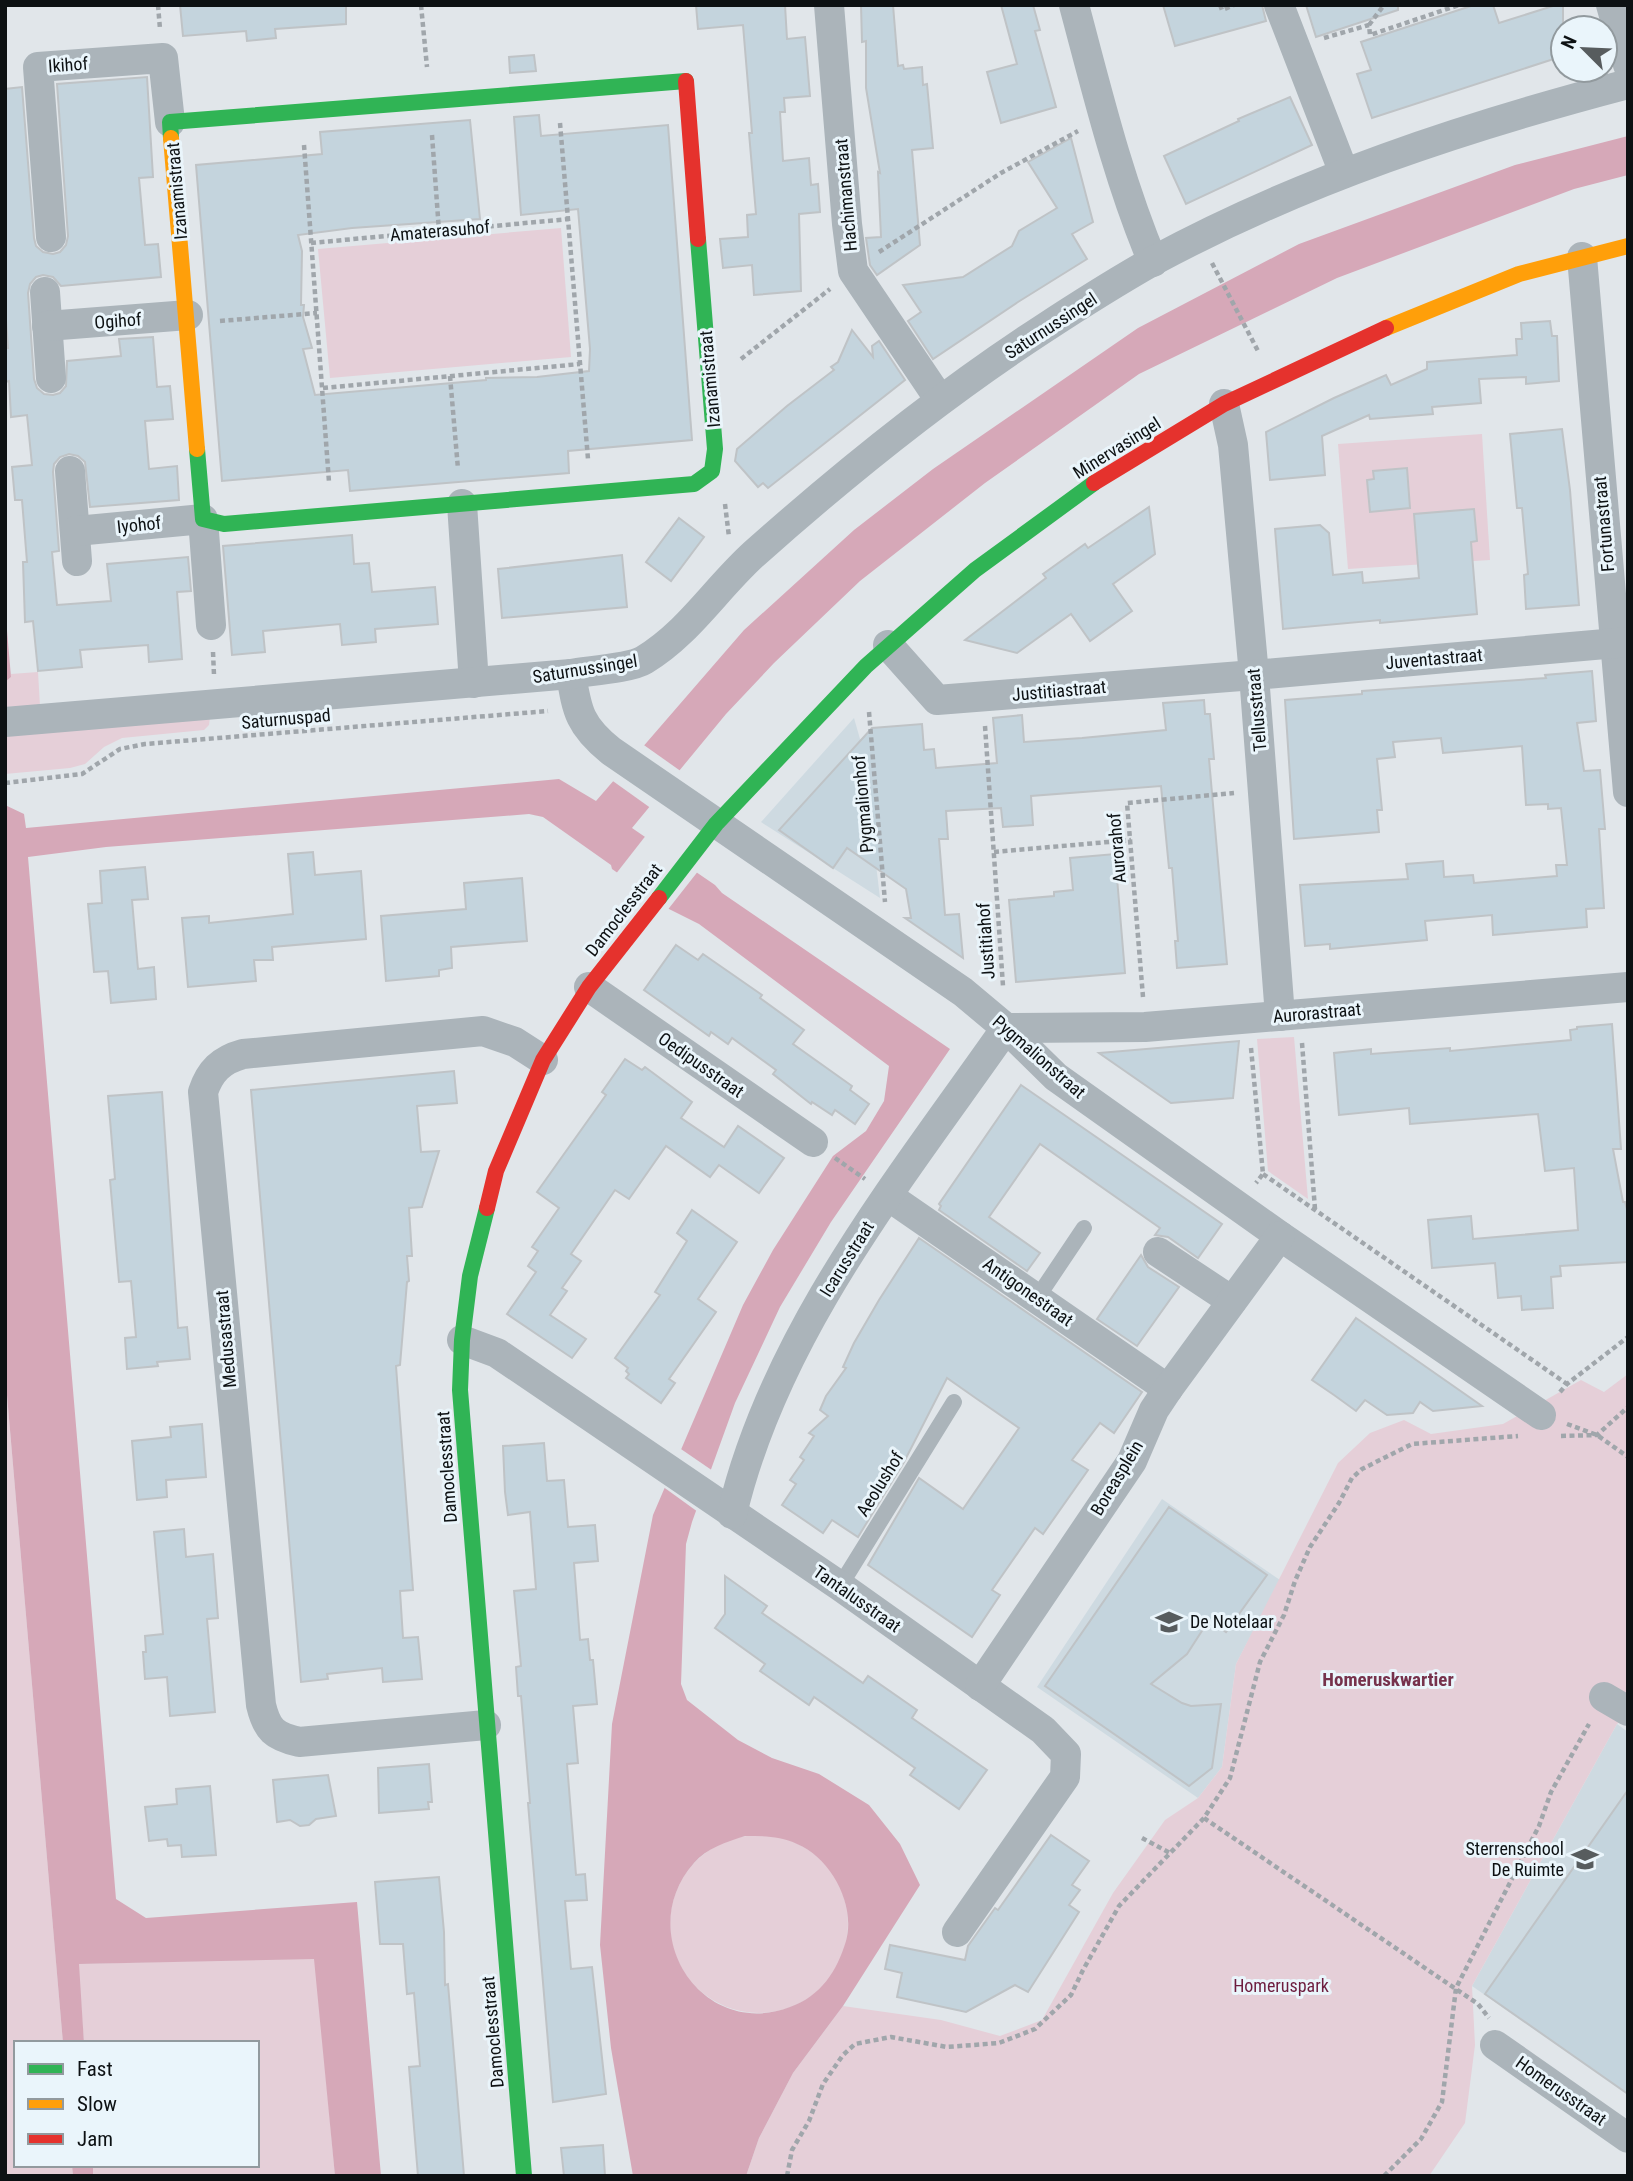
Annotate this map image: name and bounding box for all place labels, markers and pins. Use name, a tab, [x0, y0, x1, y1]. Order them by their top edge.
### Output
school or university icon: De Notelaar	[1154, 1607, 1184, 1637]
place label: De Notelaar	[1190, 1611, 1274, 1632]
place label: Sterrenschool De Ruimte	[1466, 1838, 1564, 1880]
school or university icon: Sterrenschool De Ruimte	[1570, 1844, 1600, 1874]

